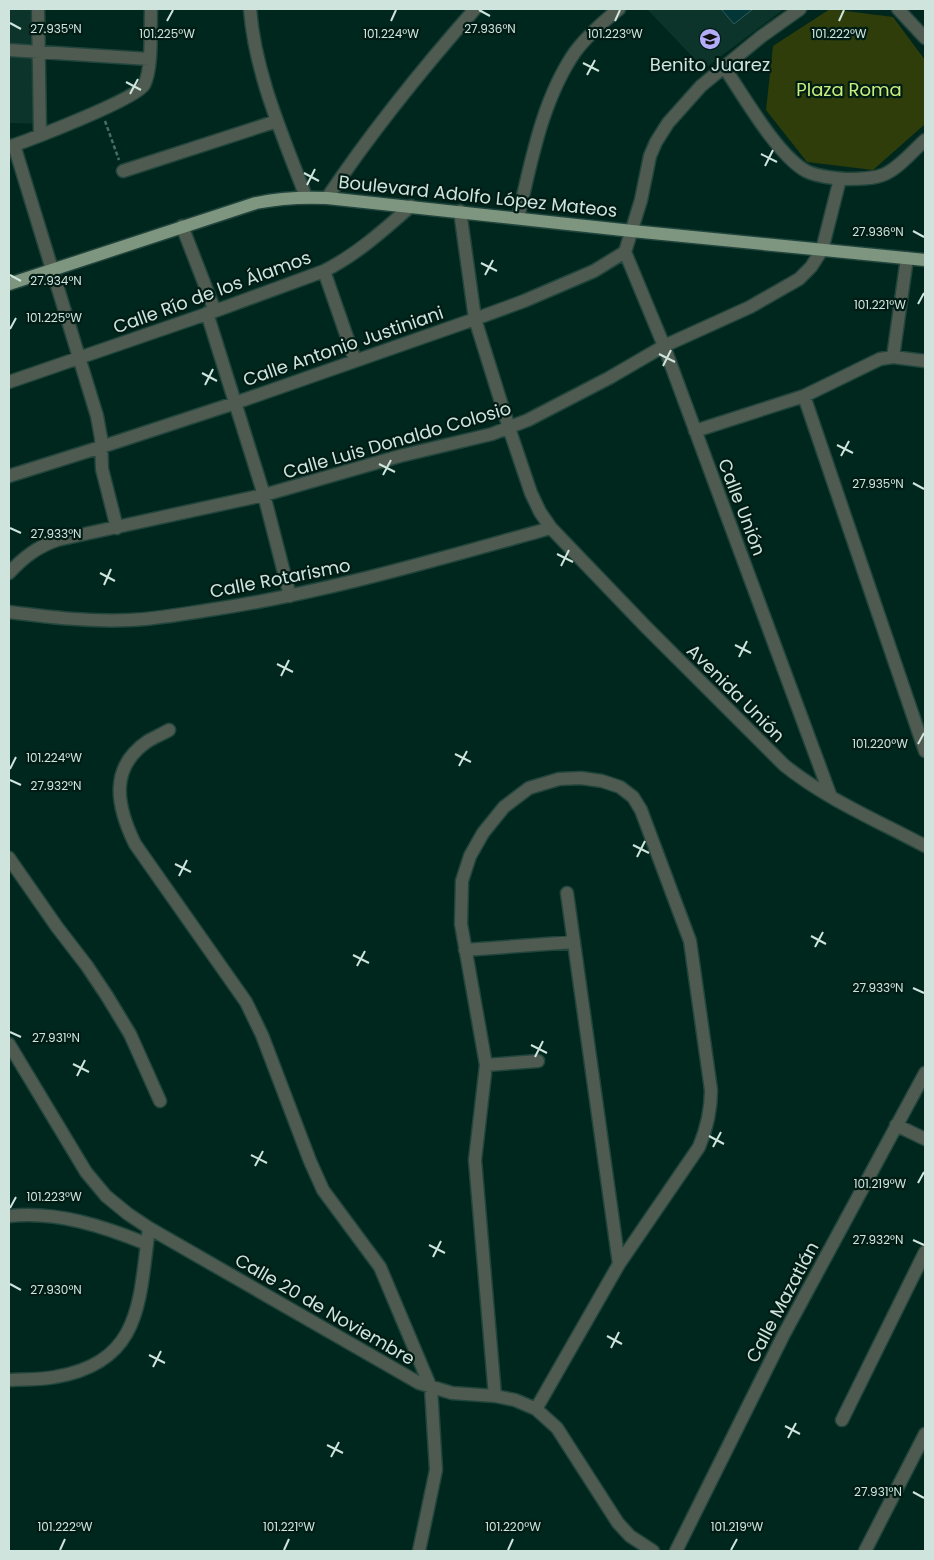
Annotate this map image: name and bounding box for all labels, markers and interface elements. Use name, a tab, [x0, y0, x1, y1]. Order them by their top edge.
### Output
text: 27.935°N	[30, 20, 82, 37]
text: 27.936°N	[464, 20, 516, 37]
text: 101.225°W	[139, 25, 195, 42]
text: 101.224°W	[363, 25, 419, 42]
text: 101.223°W	[587, 25, 643, 42]
text: 101.222°W	[811, 25, 867, 42]
school or university icon: Benito Juarez	[698, 27, 722, 51]
place label: Benito Juarez	[650, 52, 770, 77]
park label: Plaza Roma	[796, 77, 902, 102]
street label: Boulevard Adolfo López Mateos	[337, 169, 619, 223]
text: 27.936°N	[852, 223, 904, 240]
street label: Calle Río de los Álamos	[109, 245, 315, 339]
text: 27.934°N	[30, 272, 82, 289]
text: 101.221°W	[854, 296, 906, 313]
street label: Calle Antonio Justiniani	[239, 300, 447, 392]
text: 101.225°W	[26, 309, 82, 326]
street label: Calle Luis Donaldo Colosio	[280, 395, 514, 485]
street label: Calle Unión	[712, 455, 772, 559]
text: 27.935°N	[852, 475, 904, 492]
text: 27.933°N	[30, 525, 82, 542]
street label: Calle Rotarismo	[208, 552, 352, 604]
street label: Avenida Unión	[681, 638, 791, 748]
text: 101.220°W	[852, 735, 908, 752]
text: 101.224°W	[26, 749, 82, 766]
text: 27.932°N	[31, 777, 81, 794]
text: 27.933°N	[852, 979, 904, 996]
text: 27.931°N	[32, 1029, 80, 1046]
text: 101.219°W	[854, 1175, 907, 1192]
text: 101.223°W	[26, 1188, 82, 1205]
text: 27.932°N	[853, 1231, 903, 1248]
street label: Calle Mazatlán	[740, 1237, 824, 1367]
street label: Calle 20 de Noviembre	[230, 1247, 420, 1371]
text: 27.930°N	[30, 1281, 82, 1298]
text: 27.931°N	[854, 1483, 902, 1500]
text: 101.222°W	[37, 1518, 93, 1535]
text: 101.221°W	[263, 1518, 315, 1535]
text: 101.220°W	[485, 1518, 541, 1535]
text: 101.219°W	[711, 1518, 764, 1535]

